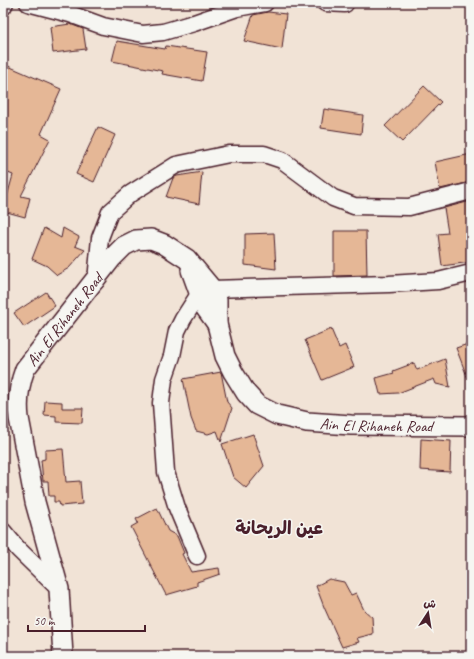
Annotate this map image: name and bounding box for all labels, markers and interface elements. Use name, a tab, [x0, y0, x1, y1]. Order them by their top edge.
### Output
street label: Ain El Rihaneh Road	[22, 267, 109, 370]
street label: Ain El Rihaneh Road	[319, 414, 435, 437]
district label: عين الريحانة	[235, 517, 323, 539]
north arrow	[408, 593, 448, 633]
text: ش	[423, 595, 437, 611]
scale bar	[28, 607, 145, 633]
text: 50 m	[34, 613, 56, 629]

